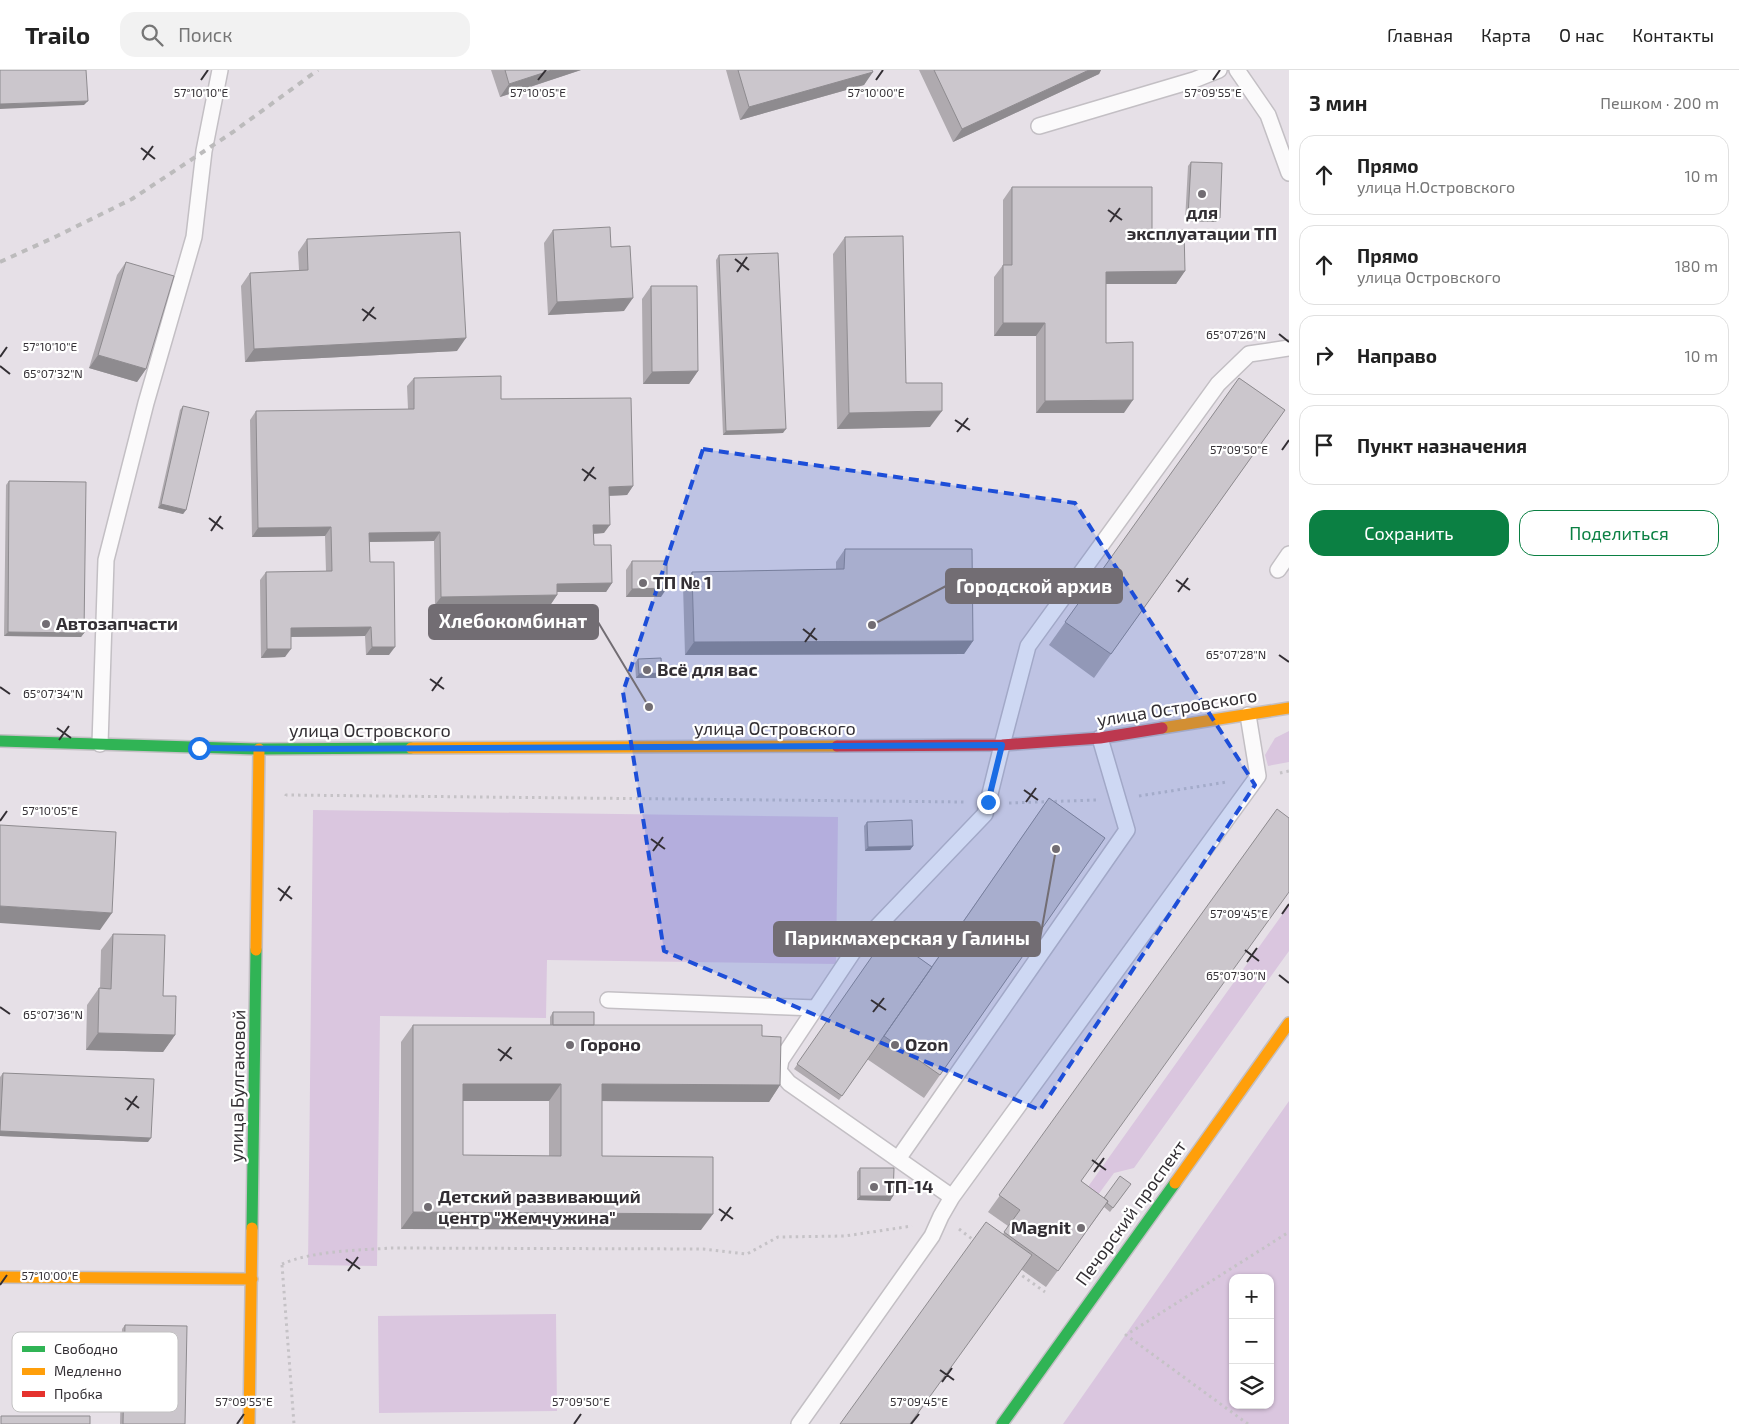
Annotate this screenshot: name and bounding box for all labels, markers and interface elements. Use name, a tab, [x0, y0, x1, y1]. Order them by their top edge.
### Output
search box	[120, 12, 470, 57]
text: Trailo	[25, 20, 90, 49]
icon: search	[138, 21, 166, 49]
text: Поиск	[178, 23, 232, 46]
text: Главная	[1387, 24, 1453, 46]
text: Карта	[1481, 24, 1531, 46]
text: О нас	[1559, 24, 1604, 46]
text: Контакты	[1632, 24, 1714, 46]
text: 57°10'10"E	[174, 85, 228, 99]
text: 57°10'05"E	[510, 85, 566, 99]
text: 57°10'00"E	[848, 85, 905, 99]
text: 57°09'55"E	[1184, 85, 1242, 99]
text: 3 мин	[1309, 90, 1367, 115]
text: Пешком · 200 m	[1600, 93, 1719, 112]
text: Прямо	[1357, 154, 1419, 177]
icon: ahead	[1310, 161, 1338, 189]
text: 10 m	[1684, 166, 1718, 185]
text: улица Н.Островского	[1357, 177, 1515, 196]
marker: для эксплуатации ТП	[1196, 188, 1208, 200]
place label: для эксплуатации ТП	[1127, 201, 1277, 244]
text: Прямо	[1357, 244, 1419, 267]
icon: ahead	[1310, 251, 1338, 279]
text: 180 m	[1675, 256, 1718, 275]
text: улица Островского	[1357, 267, 1501, 286]
text: 65°07'26"N	[1206, 327, 1266, 341]
text: 57°10'10"E	[23, 339, 77, 353]
icon: right	[1310, 341, 1338, 369]
text: Направо	[1357, 344, 1437, 367]
text: 10 m	[1684, 346, 1718, 365]
text: 65°07'32"N	[23, 366, 83, 380]
icon: arrive	[1310, 431, 1338, 459]
text: Пункт назначения	[1357, 434, 1527, 457]
text: 57°09'50"E	[1210, 442, 1268, 456]
button: Сохранить	[1309, 510, 1509, 556]
button: Поделиться	[1519, 510, 1719, 556]
callout: Городской архив	[946, 569, 1122, 603]
place label: ТП № 1	[653, 571, 712, 593]
text: Городской архив	[956, 574, 1112, 597]
marker: ТП № 1	[637, 577, 649, 589]
callout: Хлебокомбинат	[429, 605, 598, 639]
text: Хлебокомбинат	[439, 609, 588, 632]
place label: Автозапчасти	[56, 612, 178, 634]
marker: Автозапчасти	[40, 618, 52, 630]
text: 65°07'28"N	[1206, 647, 1266, 661]
place label: Всё для вас	[657, 658, 758, 680]
marker: Всё для вас	[641, 664, 653, 676]
street label: улица Островского	[1095, 683, 1258, 731]
text: 65°07'34"N	[23, 686, 83, 700]
street label: улица Островского	[694, 717, 856, 739]
street label: улица Островского	[289, 719, 451, 741]
route start	[188, 737, 211, 760]
route end	[977, 791, 1000, 814]
text: 57°10'05"E	[22, 803, 78, 817]
text: 57°09'45"E	[1210, 906, 1268, 920]
callout: Парикмахерская у Галины	[774, 922, 1040, 956]
text: Парикмахерская у Галины	[784, 926, 1030, 949]
text: 65°07'30"N	[1206, 968, 1266, 982]
text: 65°07'36"N	[23, 1007, 83, 1021]
street label: улица Булгаковой	[225, 1009, 249, 1163]
place label: Гороно	[580, 1033, 641, 1055]
place label: Ozon	[905, 1033, 948, 1055]
marker: Гороно	[564, 1039, 576, 1051]
marker: Ozon	[889, 1039, 901, 1051]
street label: Печорский проспект	[1070, 1135, 1190, 1289]
place label: ТП-14	[884, 1175, 933, 1197]
marker: ТП-14	[868, 1181, 880, 1193]
place label: Детский развивающий центр "Жемчужина"	[438, 1185, 641, 1228]
marker: Детский развивающий центр "Жемчужина"	[422, 1201, 434, 1213]
place label: Magnit	[1011, 1216, 1072, 1238]
marker: Magnit	[1075, 1222, 1087, 1234]
text: 57°10'00"E	[22, 1268, 79, 1282]
map controls	[1229, 1274, 1274, 1409]
button: +	[1229, 1274, 1274, 1319]
button: −	[1229, 1319, 1274, 1364]
legend	[12, 1332, 178, 1412]
text: Свободно	[54, 1340, 118, 1357]
text: Медленно	[54, 1362, 122, 1379]
button: layers	[1229, 1364, 1274, 1409]
text: Пробка	[54, 1385, 103, 1402]
text: 57°09'55"E	[215, 1394, 273, 1408]
text: 57°09'50"E	[552, 1394, 610, 1408]
text: 57°09'45"E	[890, 1394, 948, 1408]

